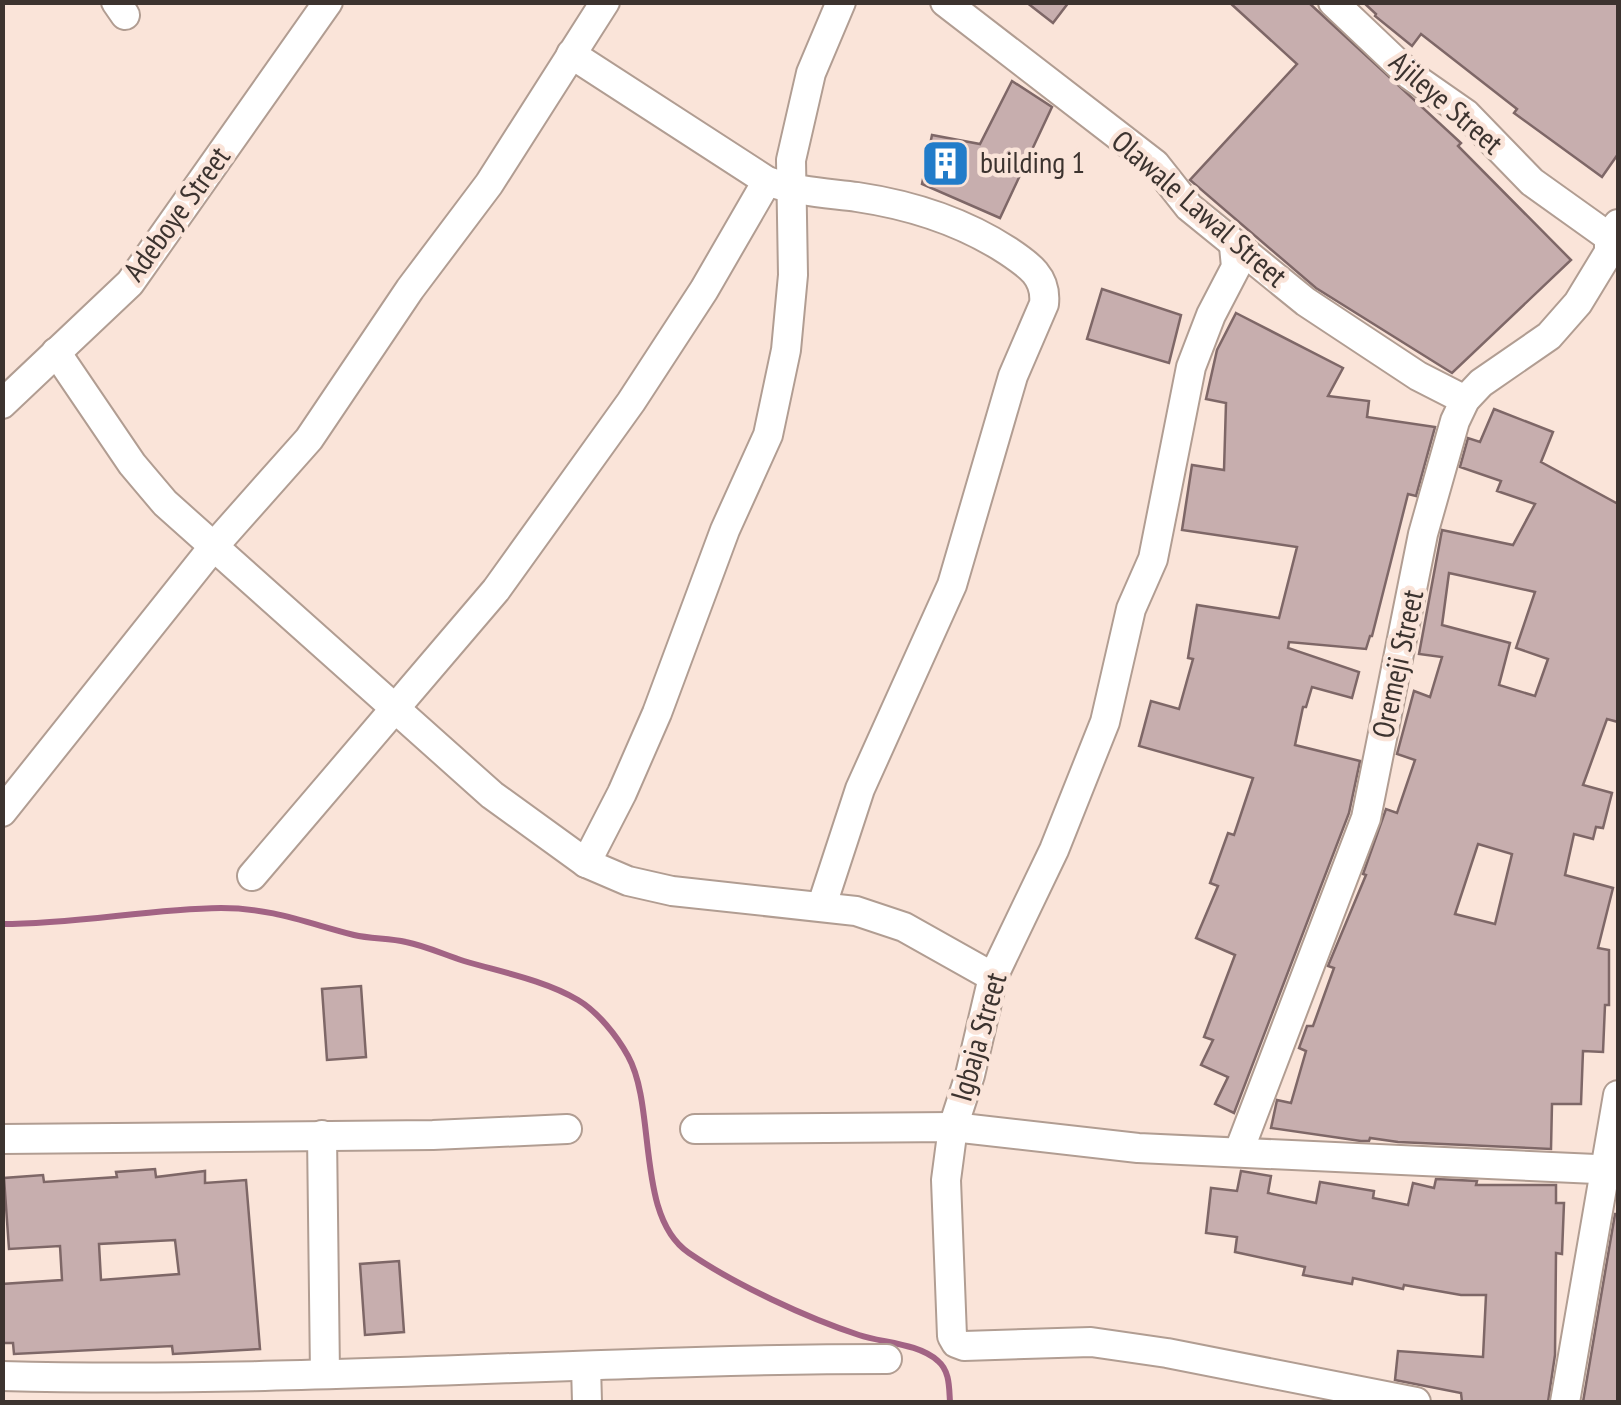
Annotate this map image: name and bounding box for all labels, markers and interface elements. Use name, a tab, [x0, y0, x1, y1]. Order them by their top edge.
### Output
street label: Ajileye Street	[1382, 42, 1512, 162]
street label: Olawale Lawal Street	[1104, 121, 1296, 295]
street label: Adeboye Street	[114, 137, 238, 288]
building icon: building 1	[919, 137, 971, 189]
place label: building 1	[980, 142, 1085, 181]
street label: Oremeji Street	[1362, 585, 1431, 741]
street label: Igbaja Street	[941, 967, 1015, 1105]

